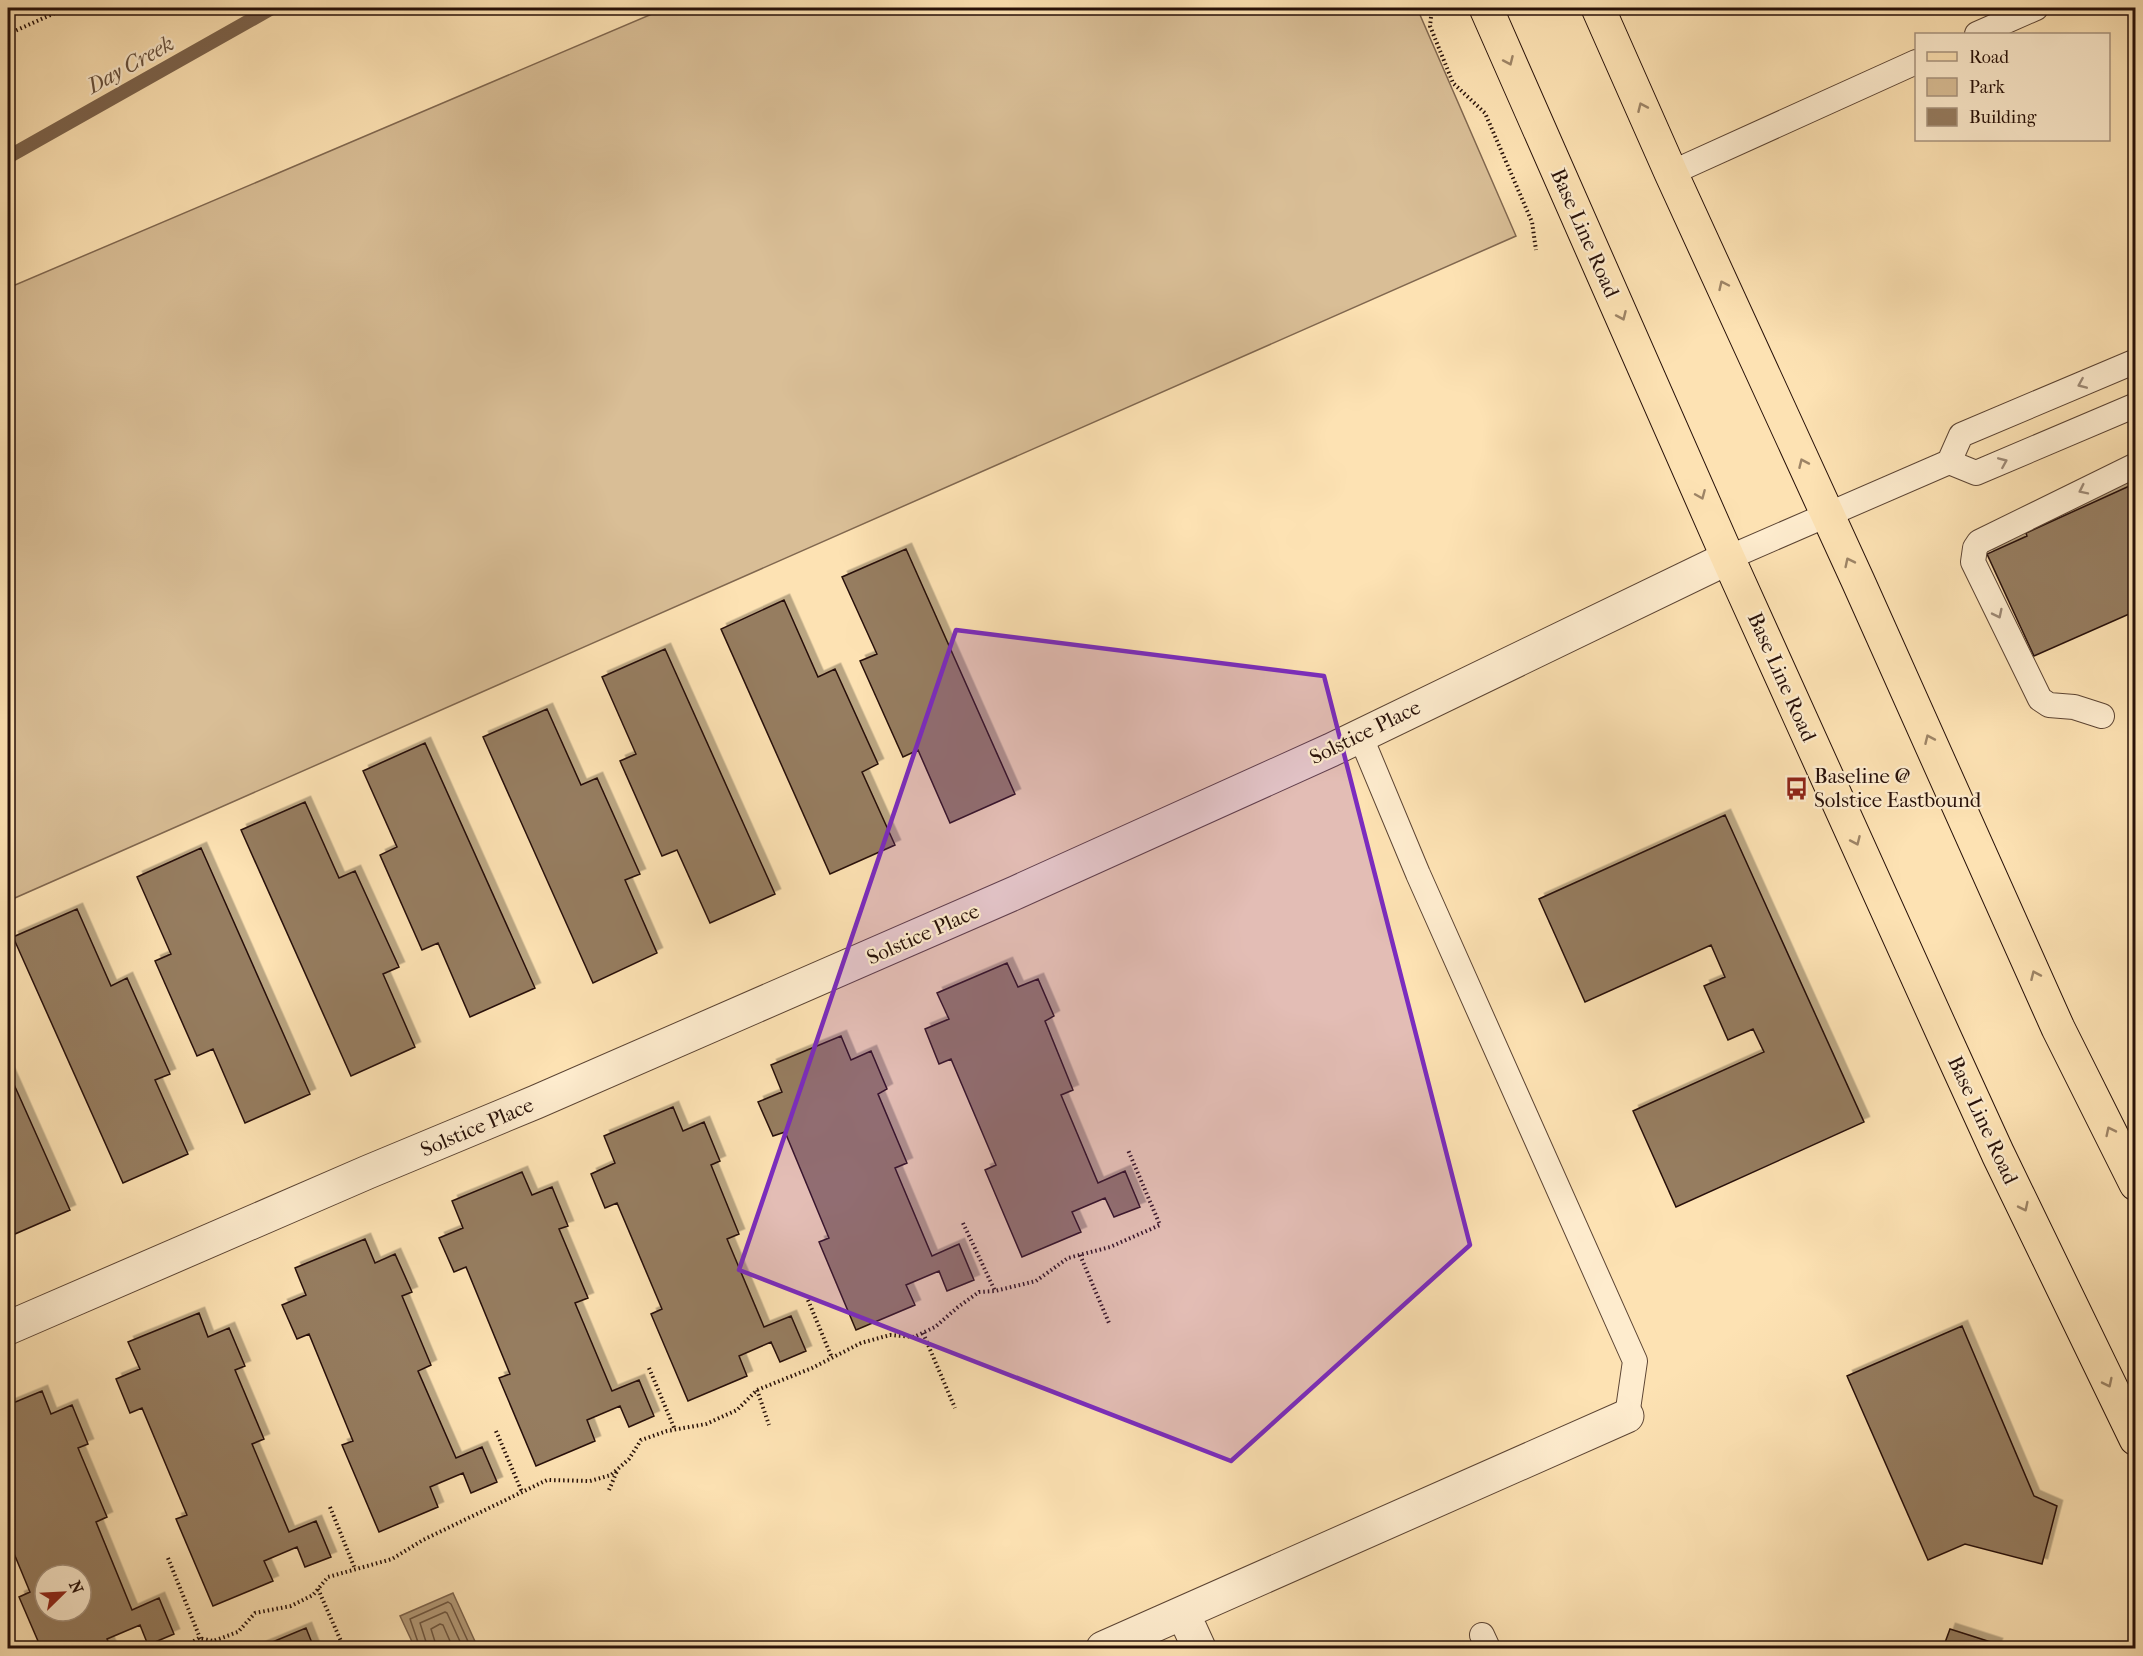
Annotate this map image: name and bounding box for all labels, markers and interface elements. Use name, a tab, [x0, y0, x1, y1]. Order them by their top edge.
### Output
water label: Day Creek	[81, 30, 179, 100]
legend	[1915, 33, 2110, 141]
text: Road	[1969, 47, 2009, 68]
one-way arrow	[1502, 55, 1514, 66]
text: Park	[1969, 77, 2006, 98]
one-way arrow	[1638, 103, 1650, 114]
text: Building	[1969, 107, 2037, 128]
street label: Base Line Road	[1546, 165, 1624, 302]
one-way arrow	[1718, 281, 1730, 292]
one-way arrow	[1615, 310, 1627, 321]
one-way arrow	[2077, 377, 2088, 389]
one-way arrow	[1997, 457, 2008, 469]
one-way arrow	[1799, 458, 1811, 469]
one-way arrow	[2078, 483, 2089, 495]
one-way arrow	[1693, 488, 1705, 499]
one-way arrow	[1845, 557, 1857, 568]
one-way arrow	[1991, 607, 2003, 618]
street label: Base Line Road	[1743, 609, 1821, 746]
street label: Solstice Place	[1306, 695, 1424, 769]
one-way arrow	[1925, 735, 1937, 746]
place label: Baseline @ Solstice Eastbound	[1814, 764, 1982, 812]
bus stop icon: Baseline @ Solstice Eastbound	[1783, 775, 1809, 801]
one-way arrow	[1849, 835, 1861, 846]
street label: Solstice Place	[863, 899, 983, 969]
one-way arrow	[2030, 970, 2042, 981]
street label: Base Line Road	[1943, 1052, 2023, 1188]
street label: Solstice Place	[417, 1092, 537, 1162]
one-way arrow	[2105, 1127, 2117, 1138]
one-way arrow	[2016, 1201, 2028, 1212]
one-way arrow	[2101, 1376, 2113, 1387]
north arrow	[33, 1563, 93, 1623]
text: N	[65, 1578, 88, 1597]

